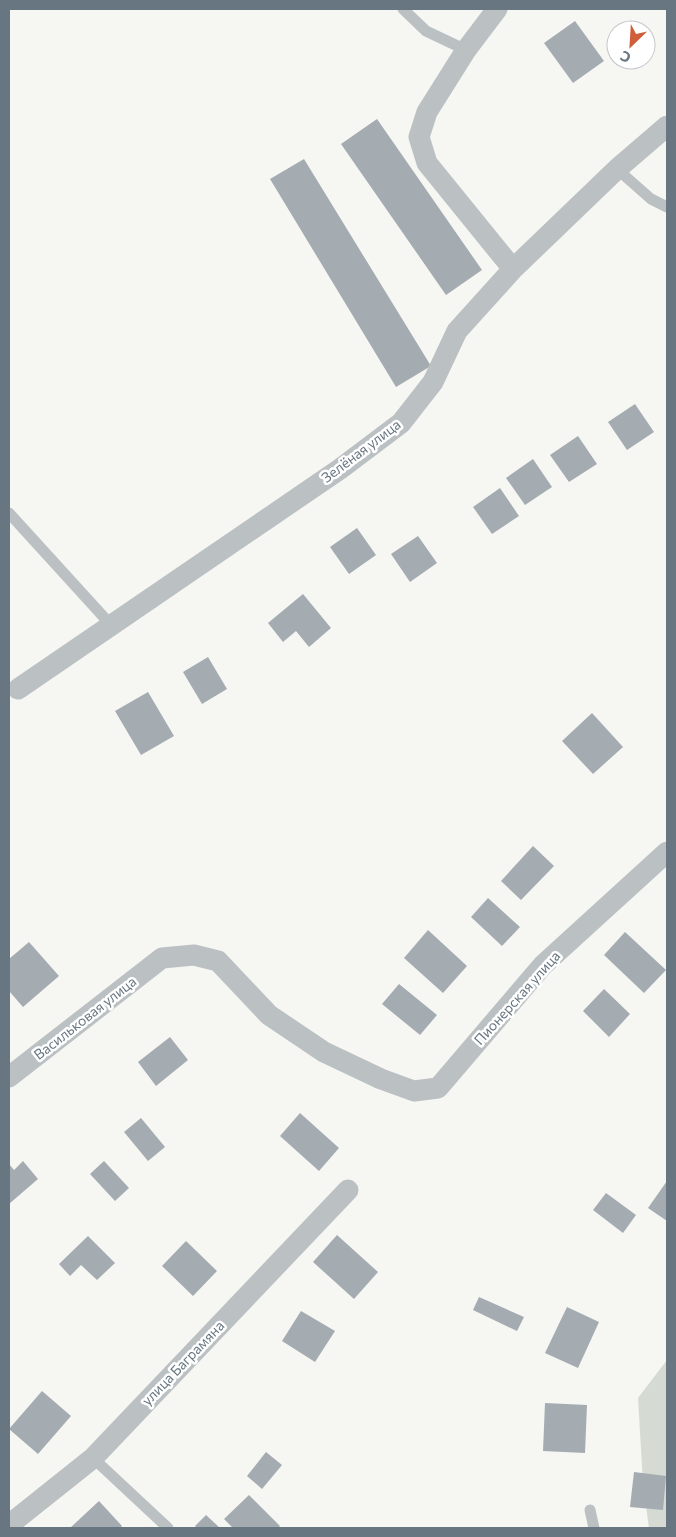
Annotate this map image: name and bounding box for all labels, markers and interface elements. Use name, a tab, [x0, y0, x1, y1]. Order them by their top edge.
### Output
north arrow	[606, 20, 656, 70]
text: С	[617, 48, 633, 67]
street label: Зелёная улица	[318, 415, 404, 486]
street label: Пионерская улица	[470, 947, 563, 1048]
street label: Васильковая улица	[30, 972, 139, 1063]
street label: улица Баграмяна	[138, 1317, 227, 1409]

